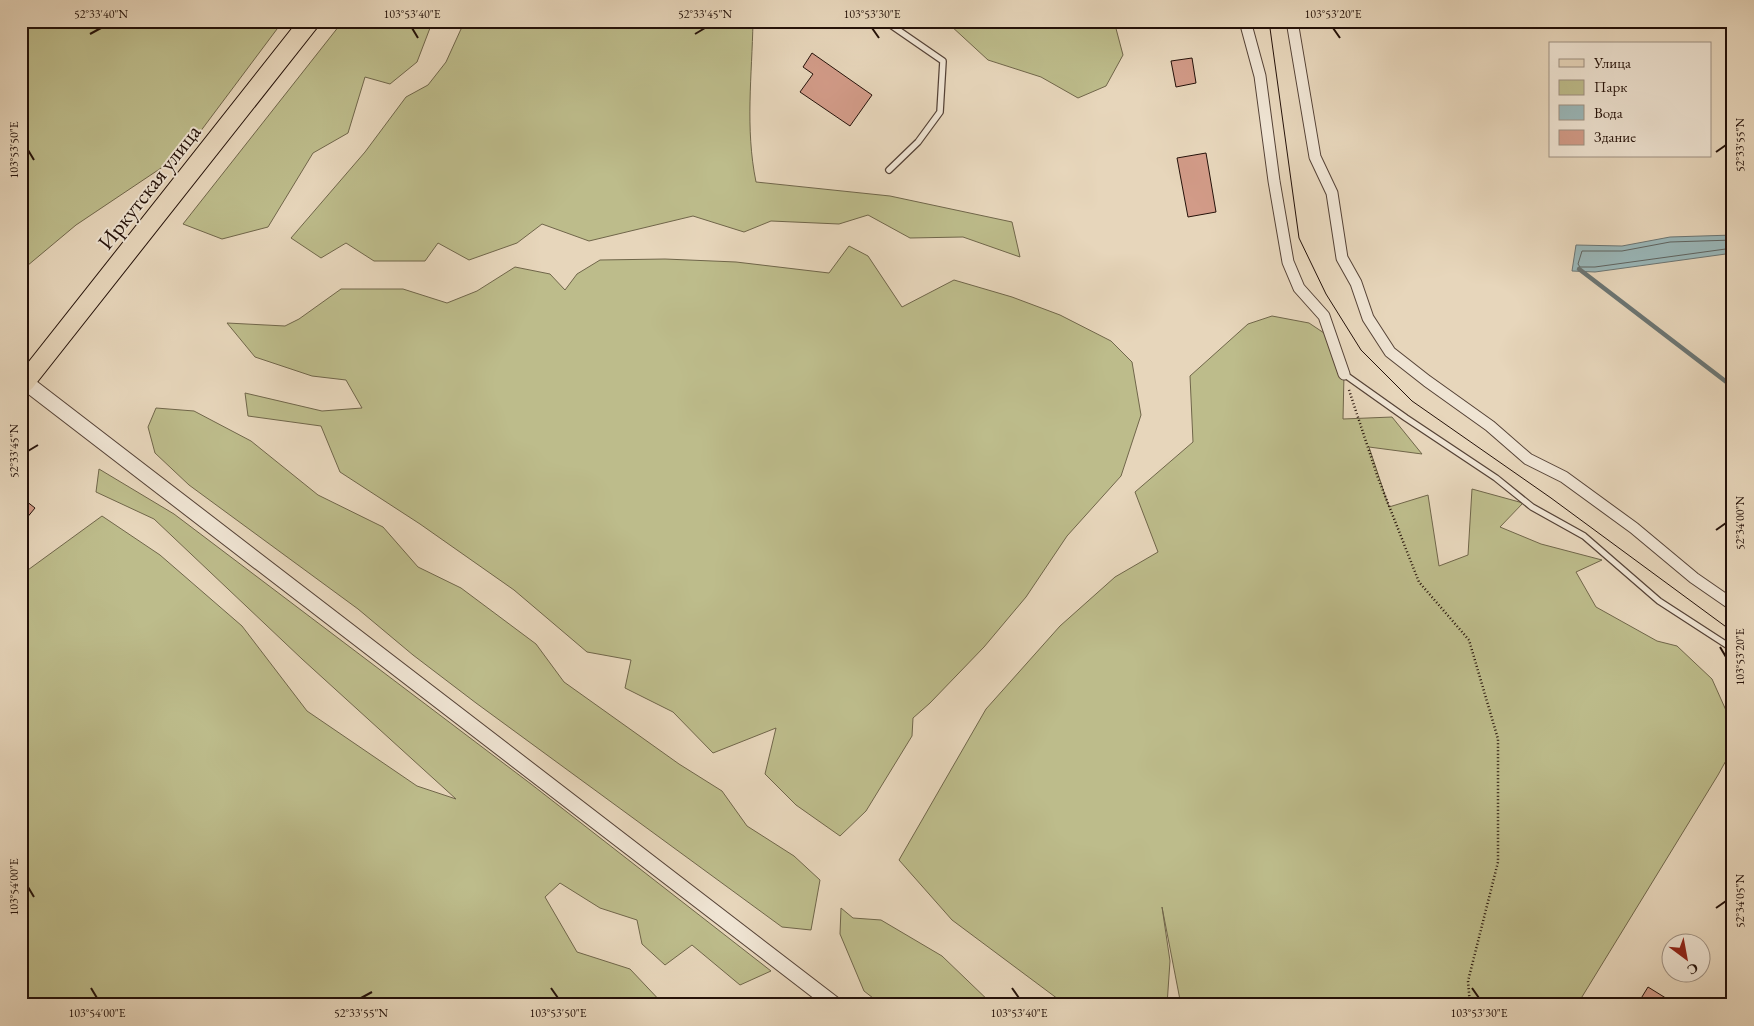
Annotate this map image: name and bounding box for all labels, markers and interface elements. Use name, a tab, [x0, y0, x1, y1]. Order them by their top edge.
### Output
text: 52°33'40"N	[74, 6, 128, 22]
text: 103°53'40"E	[384, 6, 441, 22]
text: 52°33'45"N	[678, 6, 732, 22]
text: 103°53'30"E	[844, 6, 901, 22]
text: 103°53'20"E	[1305, 6, 1362, 22]
legend	[1549, 42, 1712, 158]
text: Улица	[1593, 53, 1631, 72]
text: Парк	[1594, 77, 1627, 96]
text: Вода	[1594, 103, 1623, 122]
street label: Иркутская улица	[91, 118, 207, 256]
text: 52°33'55"N	[1732, 118, 1748, 172]
text: 103°53'50"E	[6, 121, 22, 178]
text: Здание	[1594, 127, 1636, 146]
text: 52°33'45"N	[6, 424, 22, 478]
text: 52°34'00"N	[1732, 496, 1748, 550]
text: 103°53'20"E	[1732, 628, 1748, 685]
text: 103°54'00"E	[6, 858, 22, 915]
text: 52°34'05"N	[1732, 874, 1748, 928]
north arrow	[1662, 934, 1712, 984]
text: С	[1684, 959, 1702, 979]
text: 103°54'00"E	[69, 1005, 126, 1021]
text: 52°33'55"N	[334, 1005, 388, 1021]
text: 103°53'50"E	[530, 1005, 587, 1021]
text: 103°53'40"E	[991, 1005, 1048, 1021]
text: 103°53'30"E	[1451, 1005, 1508, 1021]

